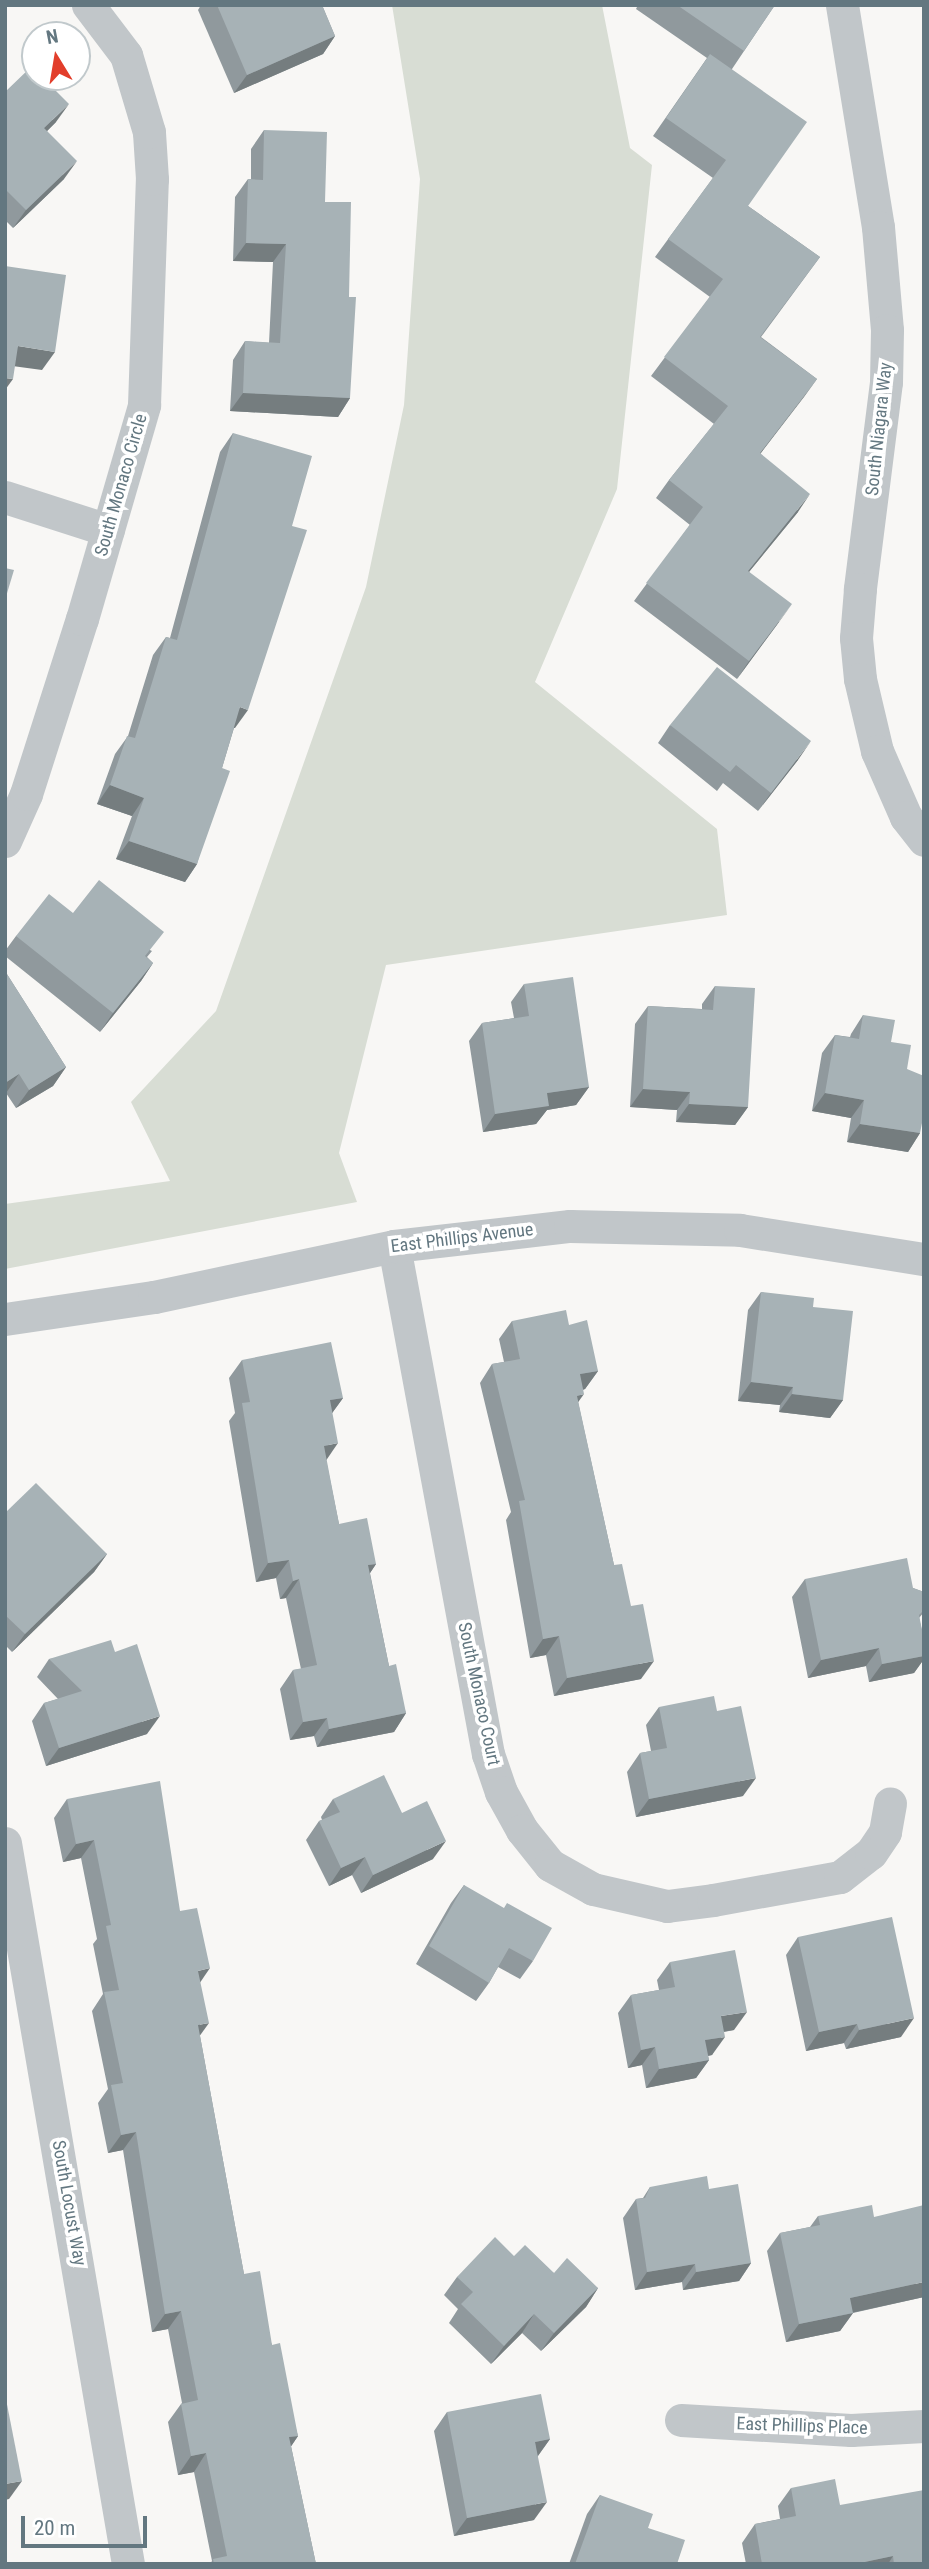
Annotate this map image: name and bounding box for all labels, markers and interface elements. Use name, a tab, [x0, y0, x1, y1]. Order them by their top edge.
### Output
north arrow	[21, 21, 91, 91]
text: N	[44, 24, 60, 49]
street label: South Niagara Way	[861, 361, 897, 497]
street label: South Monaco Circle	[90, 411, 152, 559]
street label: East Phillips Avenue	[389, 1219, 535, 1257]
street label: South Monaco Court	[453, 1620, 505, 1768]
street label: South Locust Way	[47, 2139, 91, 2267]
street label: East Phillips Place	[736, 2413, 868, 2439]
scale bar	[24, 2502, 150, 2546]
text: 20 m	[34, 2516, 75, 2540]

